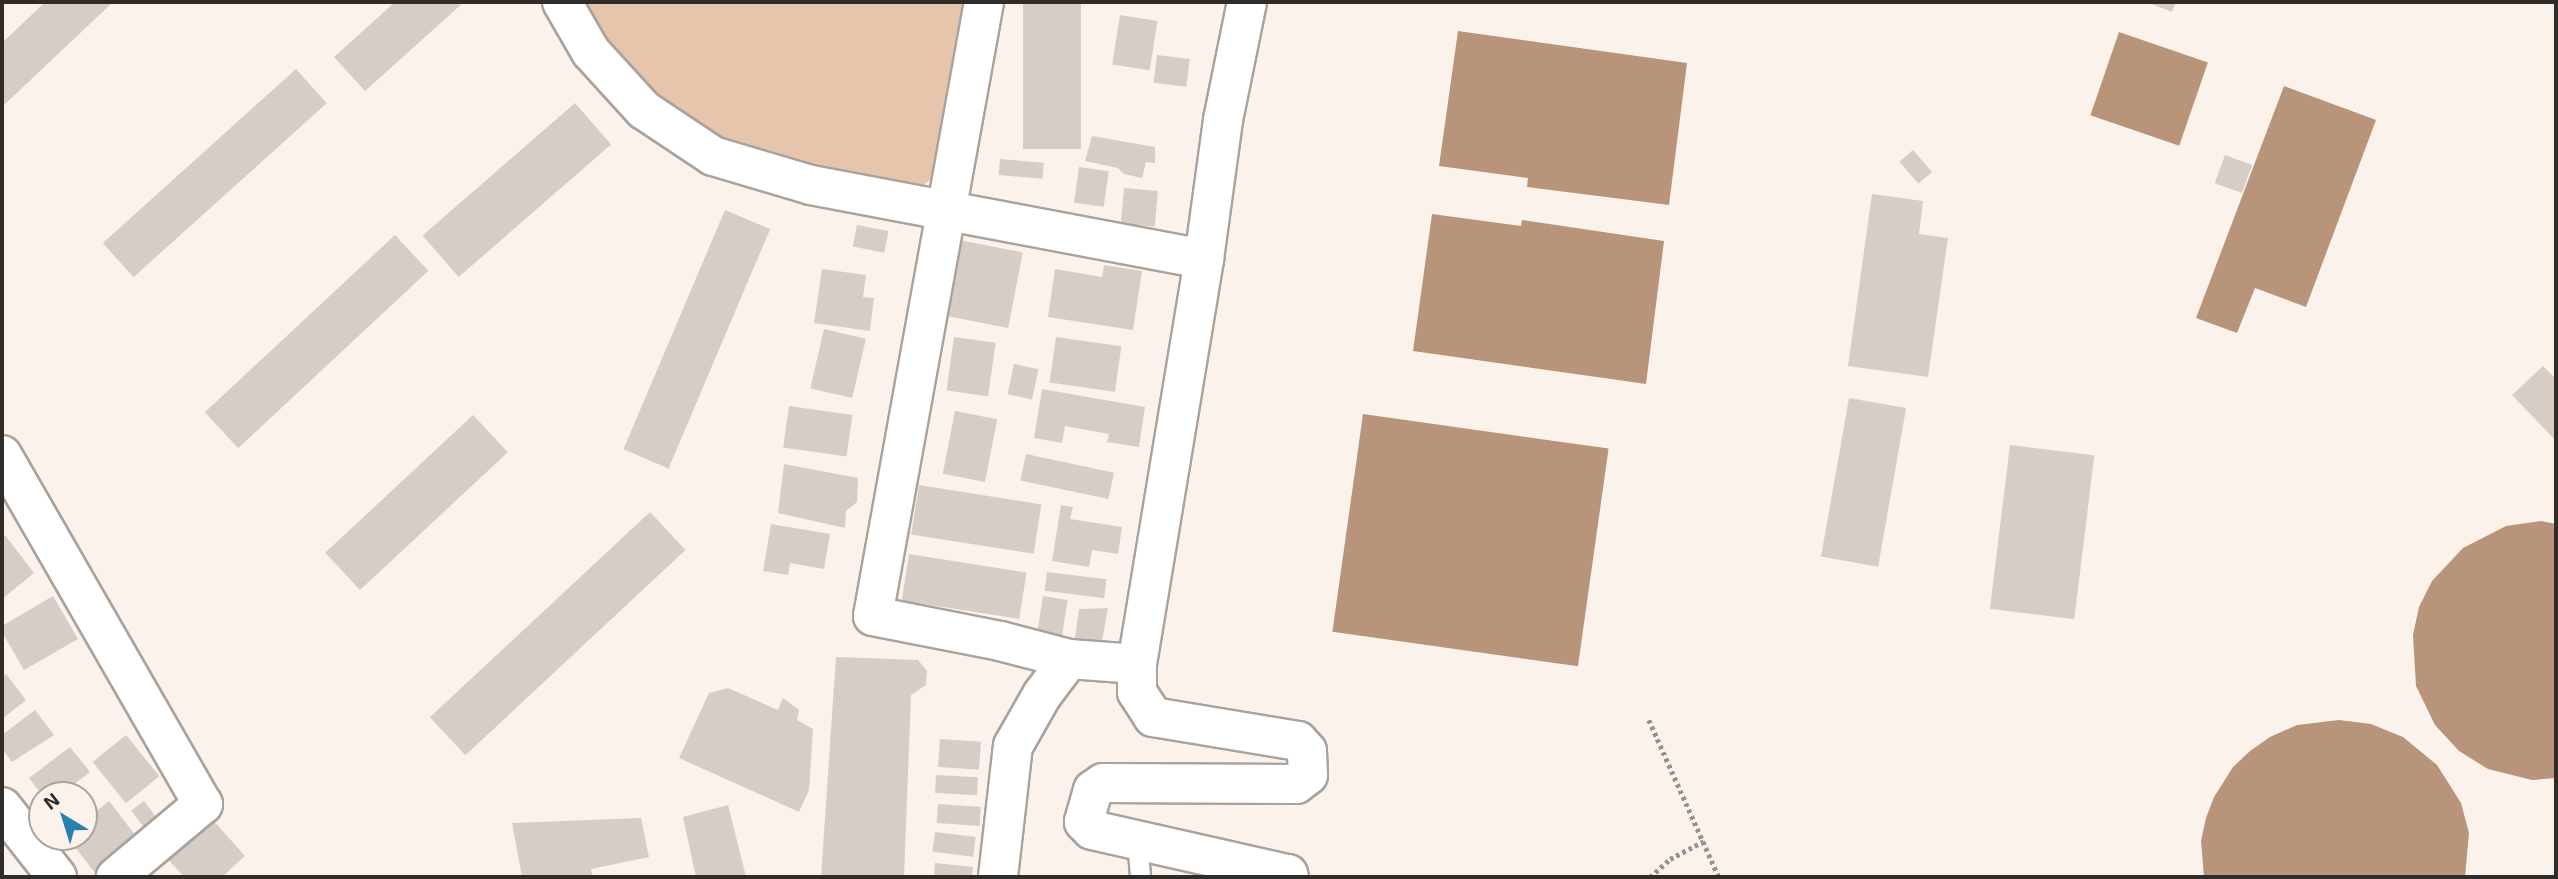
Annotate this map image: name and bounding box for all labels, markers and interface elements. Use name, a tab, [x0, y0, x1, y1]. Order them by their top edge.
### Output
north arrow	[28, 781, 98, 851]
text: N	[39, 787, 63, 814]

